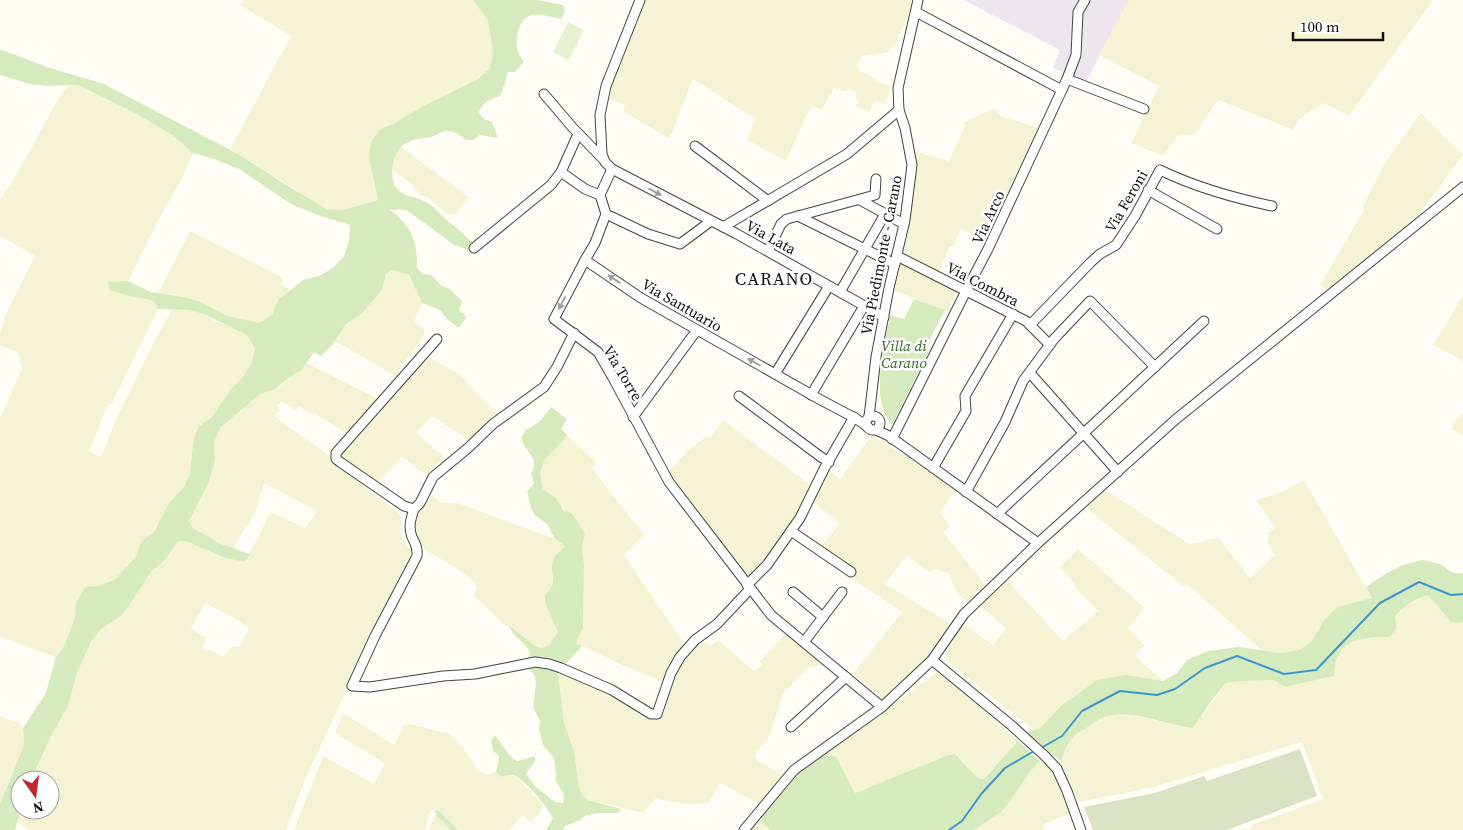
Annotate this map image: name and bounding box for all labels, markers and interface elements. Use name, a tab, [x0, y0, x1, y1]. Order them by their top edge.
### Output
scale bar	[1293, 10, 1383, 42]
text: 100 m	[1300, 16, 1340, 37]
street label: Via Feroni	[1100, 166, 1152, 236]
street label: Via Piedimonte - Carano	[855, 173, 907, 337]
street label: Via Arco	[966, 187, 1010, 247]
one-way arrow	[648, 188, 662, 196]
street label: Via Lata	[742, 215, 800, 260]
street label: Via Combra	[943, 257, 1023, 311]
district label: CARANO	[735, 266, 813, 291]
street label: Via Santuario	[638, 273, 726, 337]
one-way arrow	[607, 275, 620, 284]
one-way arrow	[558, 296, 566, 311]
park label: Villa di Carano	[881, 335, 927, 373]
street label: Via Torre	[598, 341, 648, 405]
one-way arrow	[747, 357, 760, 366]
north arrow	[10, 770, 60, 820]
text: N	[31, 797, 46, 819]

